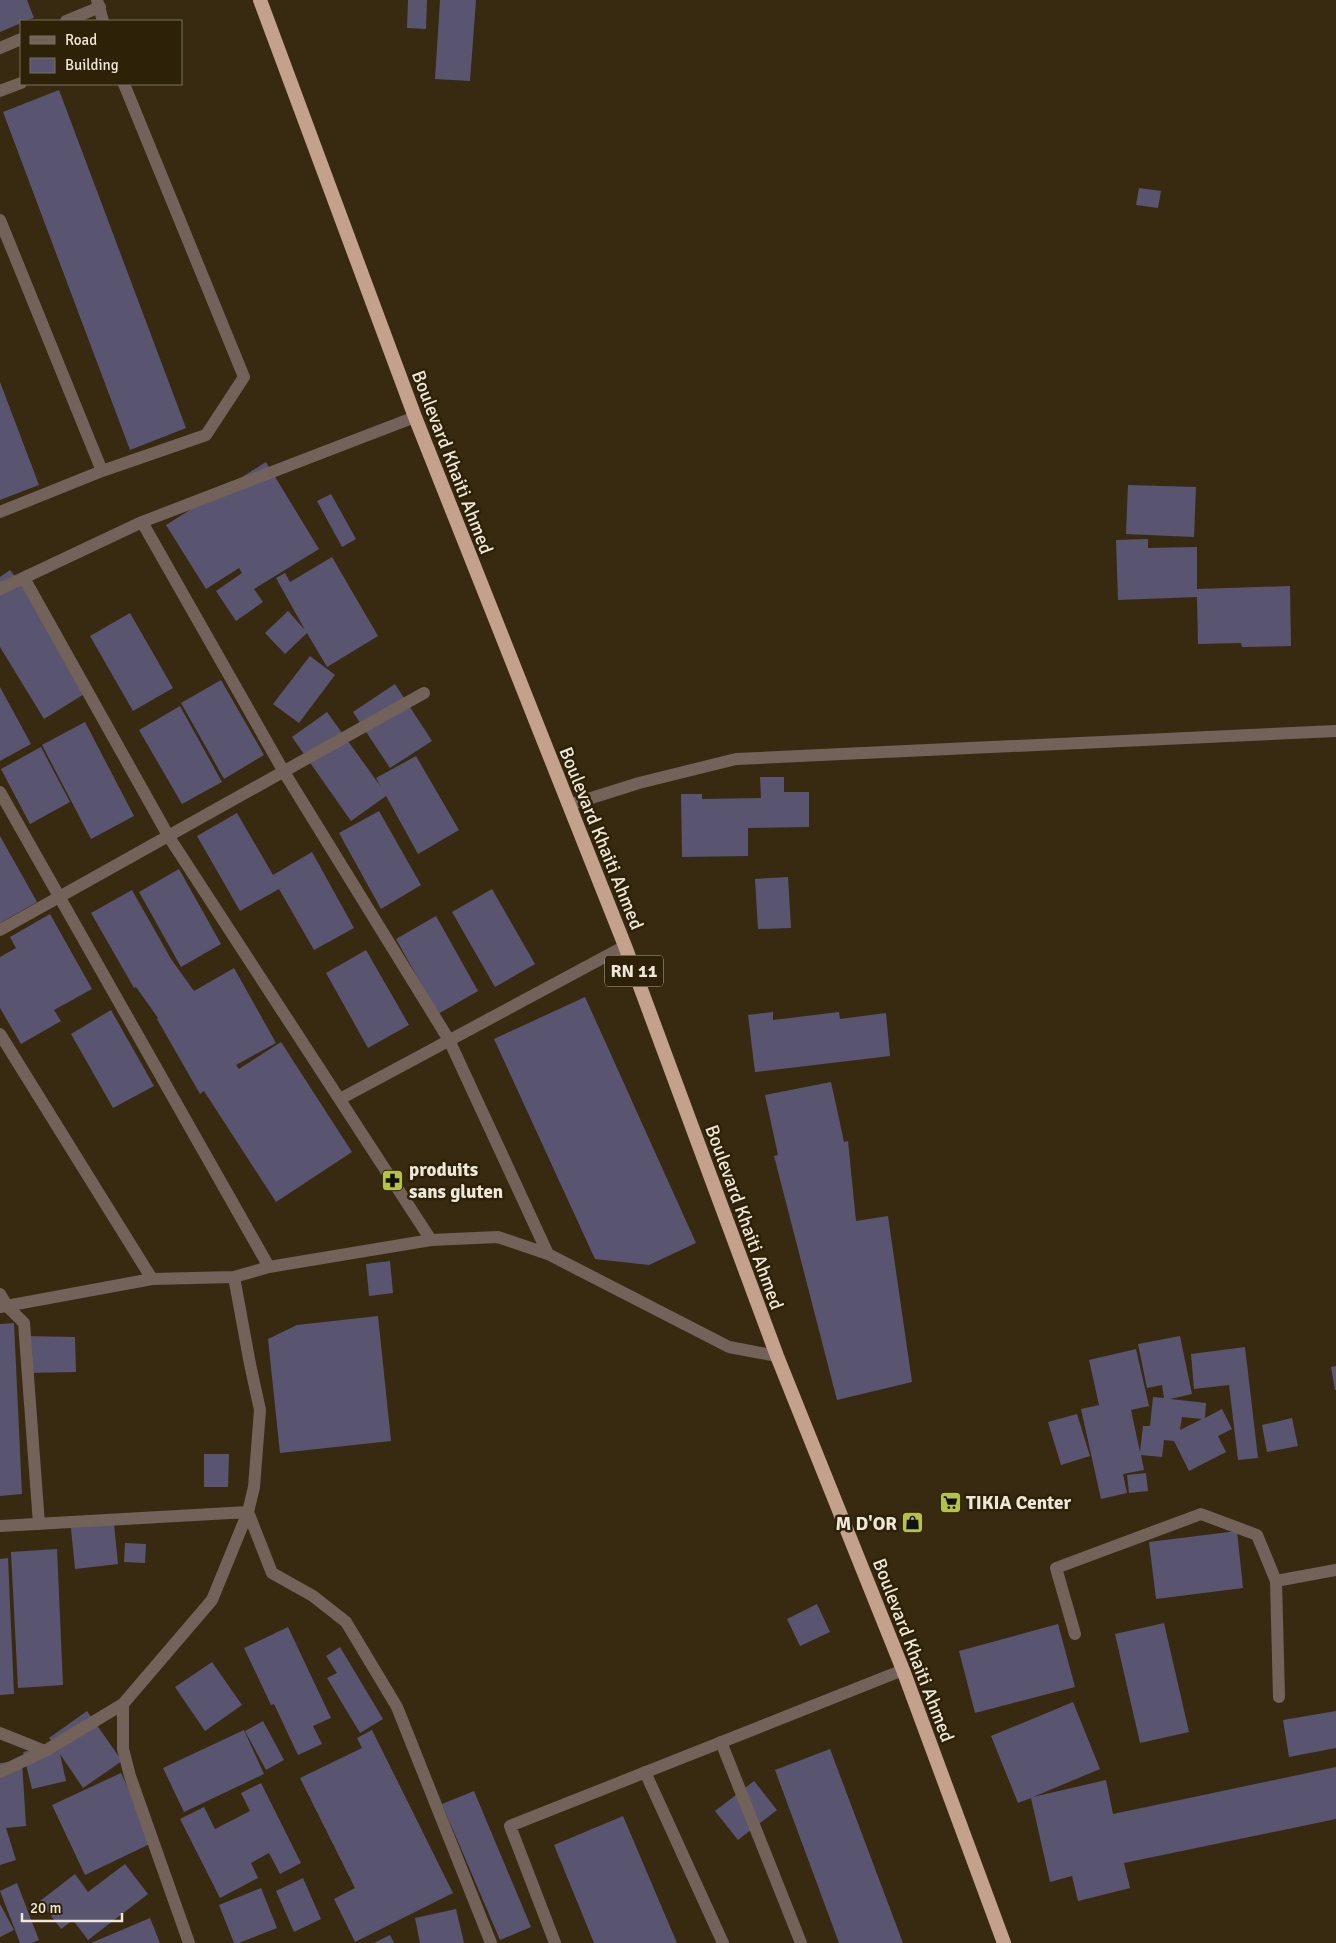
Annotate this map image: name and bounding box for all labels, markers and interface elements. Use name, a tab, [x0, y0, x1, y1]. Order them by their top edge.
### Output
legend	[20, 20, 182, 85]
text: Road	[65, 31, 97, 49]
text: Building	[65, 56, 119, 74]
street label: Boulevard Khaiti Ahmed	[406, 367, 498, 558]
street label: Boulevard Khaiti Ahmed	[553, 743, 649, 933]
road number: RN 11	[605, 956, 663, 986]
street label: Boulevard Khaiti Ahmed	[699, 1122, 789, 1313]
place label: produits sans gluten	[409, 1158, 503, 1204]
pharmacy icon: produits sans gluten	[381, 1168, 405, 1192]
supermarket icon: TIKIA Center	[938, 1490, 962, 1514]
place label: TIKIA Center	[966, 1491, 1071, 1515]
shop icon: M D'OR	[901, 1511, 925, 1535]
place label: M D'OR	[836, 1512, 897, 1536]
street label: Boulevard Khaiti Ahmed	[867, 1555, 959, 1746]
scale bar	[22, 1890, 122, 1922]
text: 20 m	[30, 1899, 61, 1917]

